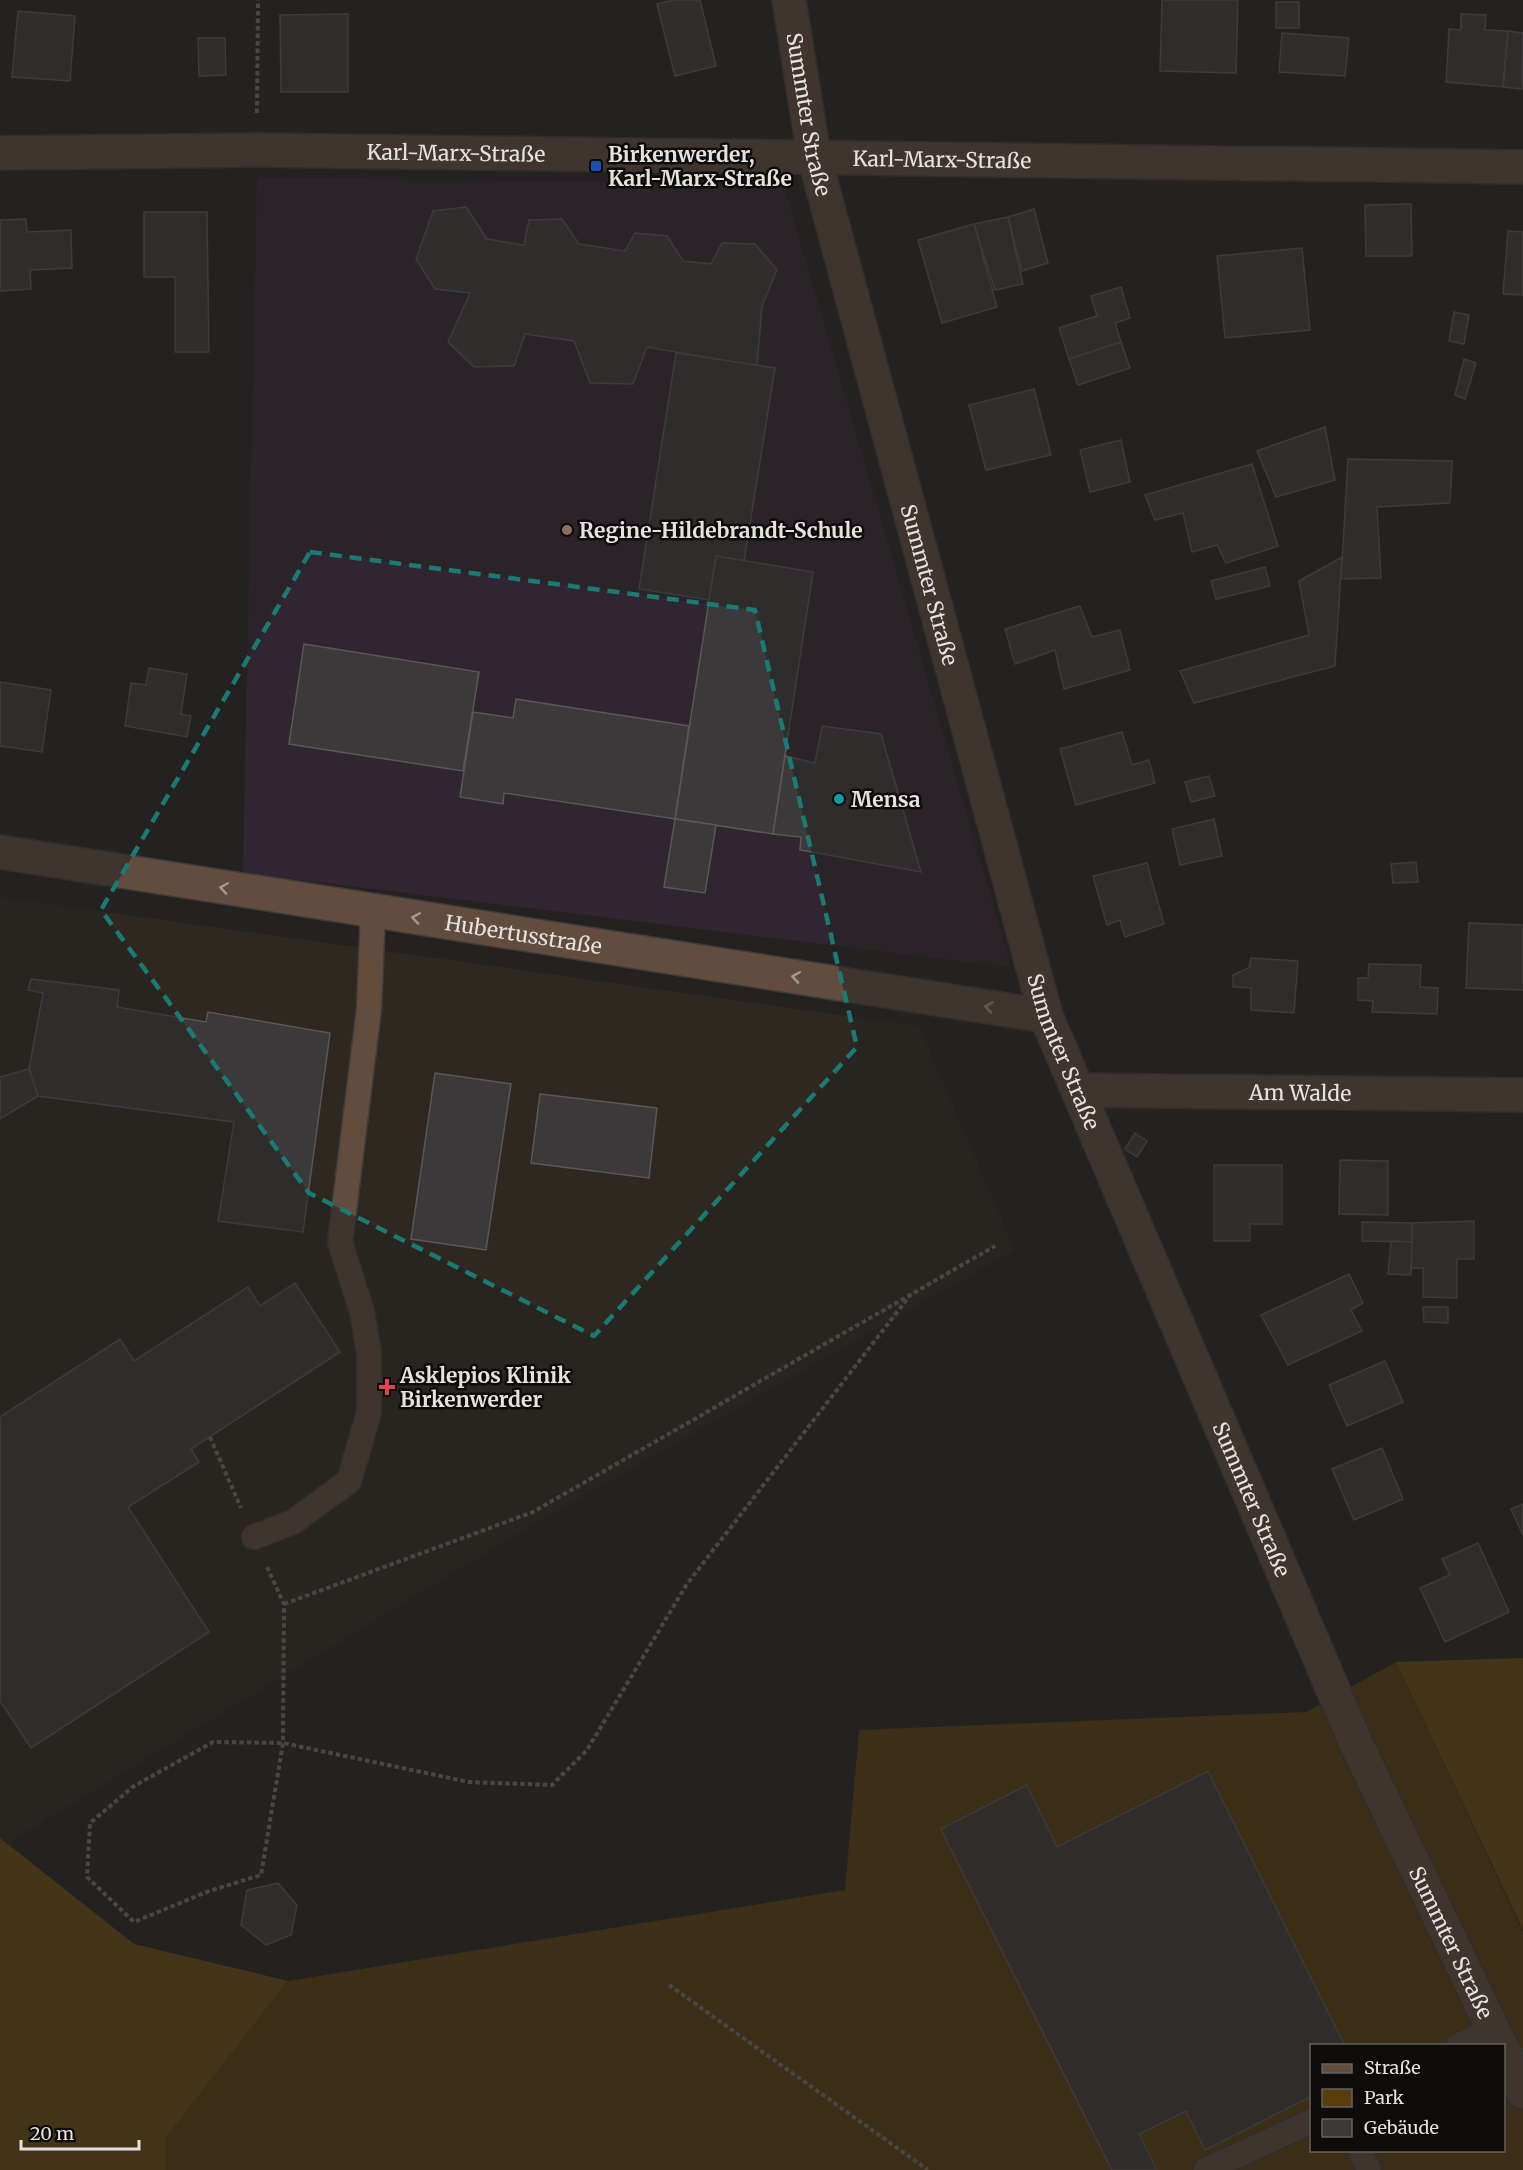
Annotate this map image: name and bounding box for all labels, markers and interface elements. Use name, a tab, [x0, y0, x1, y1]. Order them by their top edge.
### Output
street label: Summter Straße	[781, 30, 838, 199]
street label: Karl-Marx-Straße	[366, 138, 546, 167]
place label: Birkenwerder, Karl-Marx-Straße	[608, 141, 792, 192]
street label: Karl-Marx-Straße	[852, 144, 1031, 174]
marker: Birkenwerder, Karl-Marx-Straße	[589, 159, 603, 173]
street label: Summter Straße	[895, 501, 964, 668]
place label: Regine-Hildebrandt-Schule	[579, 517, 863, 544]
marker: Regine-Hildebrandt-Schule	[560, 523, 574, 537]
place label: Mensa	[851, 786, 921, 813]
marker: Mensa	[832, 792, 846, 806]
one-way arrow	[219, 882, 229, 895]
street label: Hubertusstraße	[443, 908, 604, 960]
one-way arrow	[412, 913, 421, 925]
street label: Summter Straße	[1022, 970, 1106, 1134]
one-way arrow	[791, 972, 801, 984]
one-way arrow	[984, 1002, 993, 1014]
street label: Am Walde	[1248, 1078, 1351, 1107]
place label: Asklepios Klinik Birkenwerder	[399, 1362, 571, 1413]
marker: Asklepios Klinik Birkenwerder	[378, 1378, 396, 1396]
street label: Summter Straße	[1207, 1418, 1297, 1581]
street label: Summter Straße	[1403, 1862, 1499, 2023]
legend	[1310, 2044, 1505, 2152]
text: Straße	[1364, 2056, 1421, 2079]
text: Park	[1364, 2086, 1405, 2109]
scale bar	[21, 2113, 140, 2151]
text: Gebäude	[1364, 2116, 1439, 2139]
text: 20 m	[30, 2122, 74, 2145]

